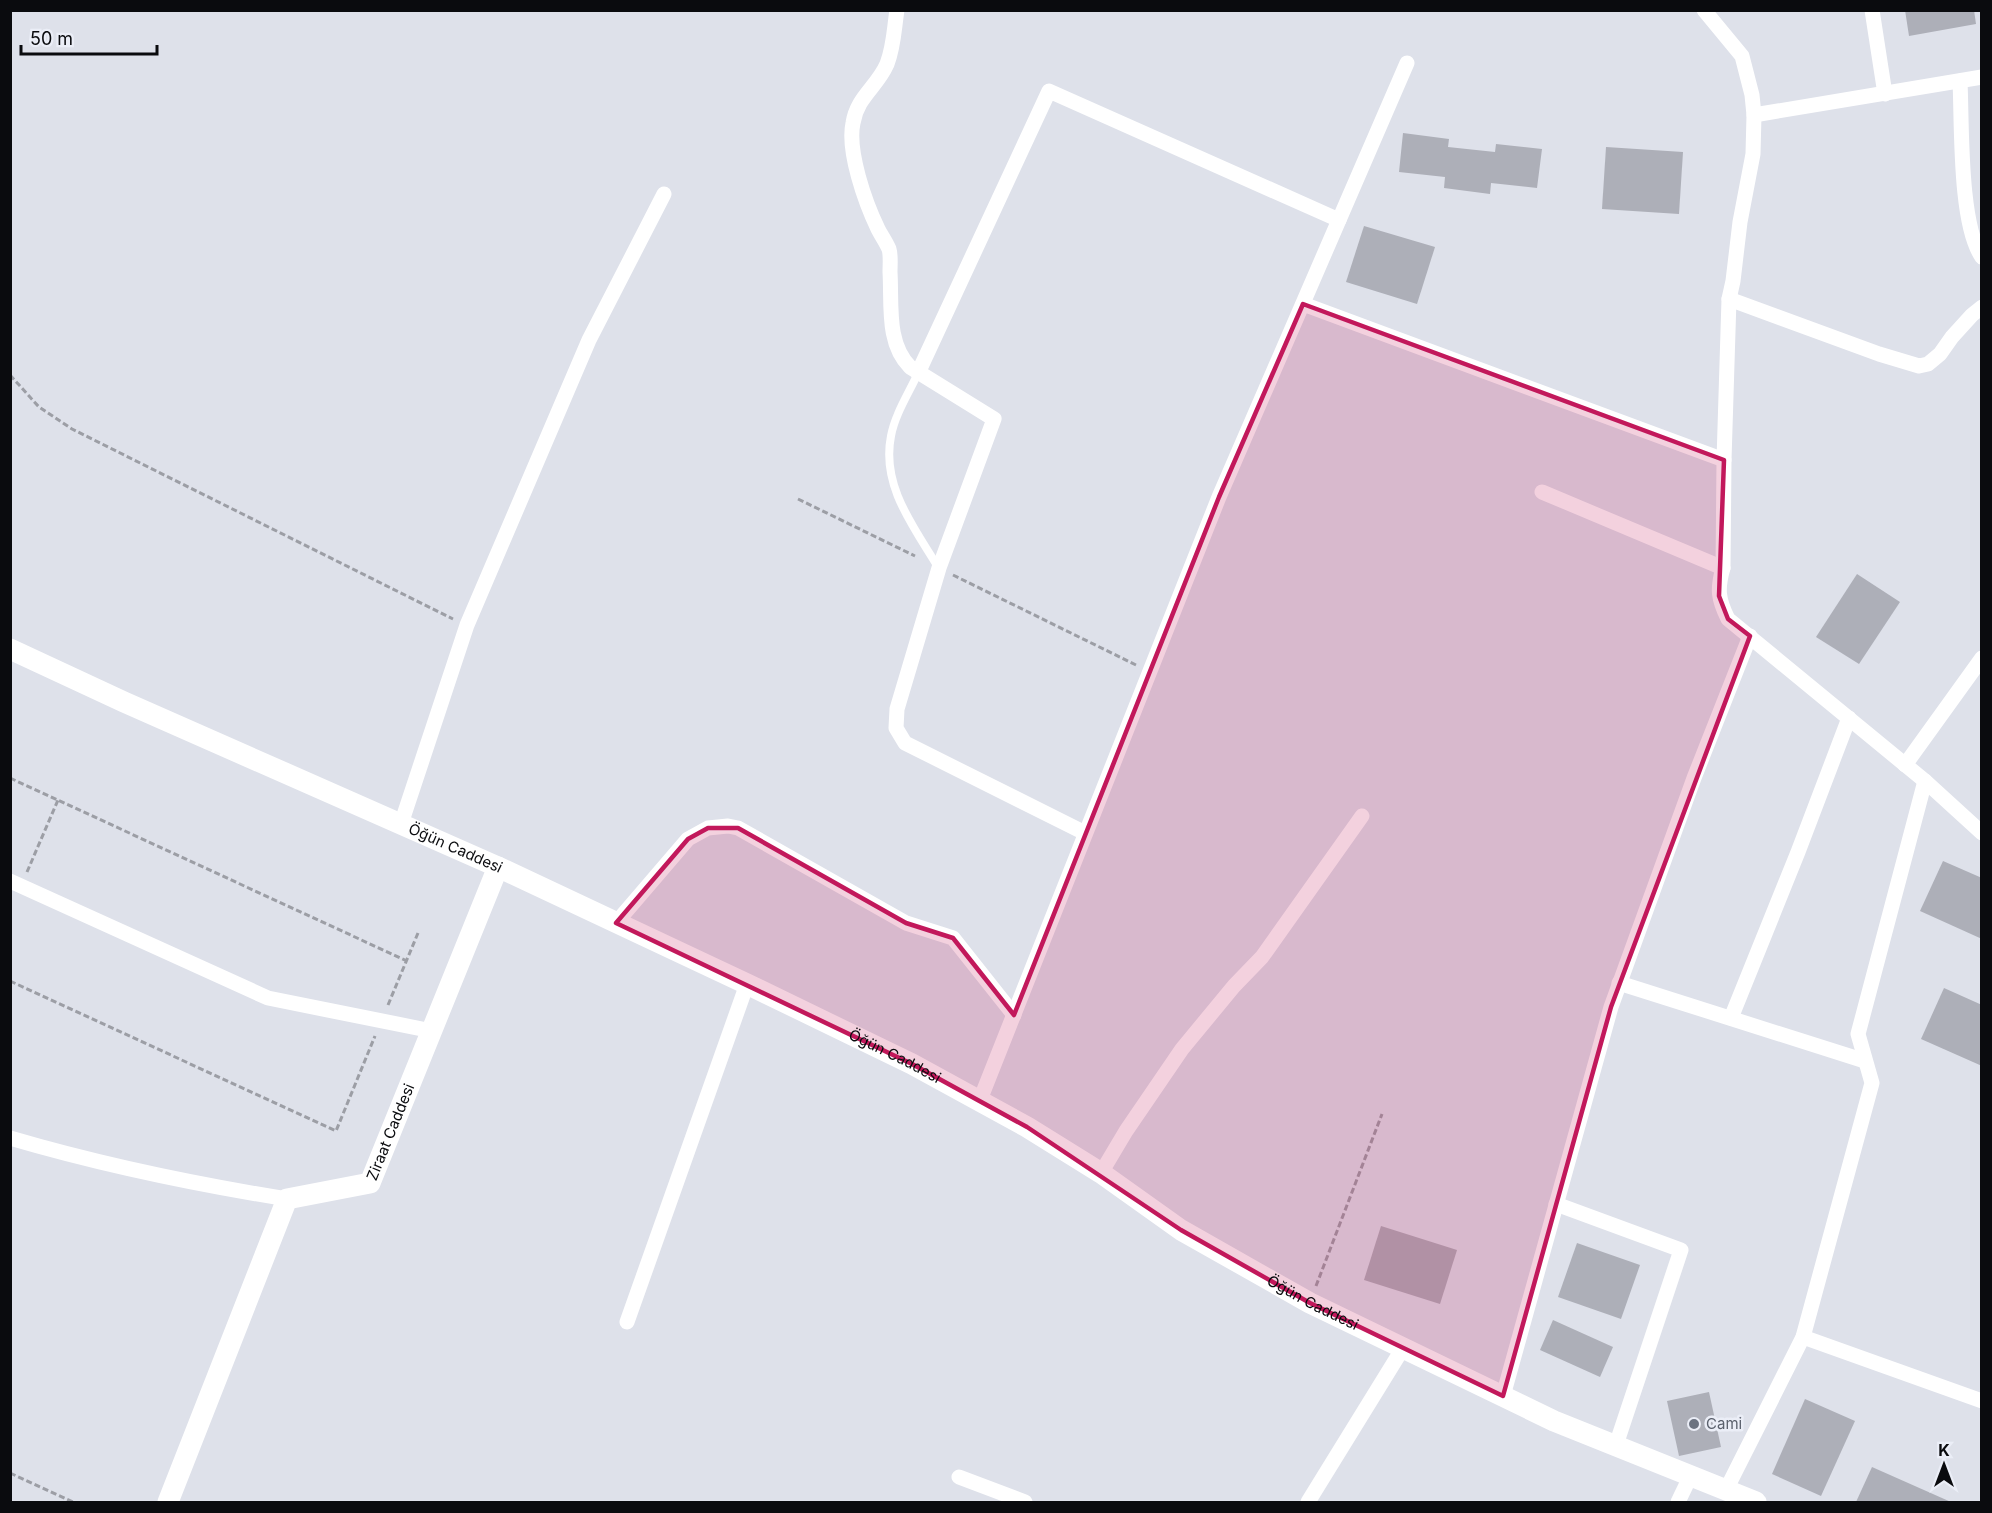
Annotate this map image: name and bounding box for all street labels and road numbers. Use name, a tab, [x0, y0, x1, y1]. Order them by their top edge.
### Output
street label: Öğün Caddesi	[406, 819, 506, 877]
street label: Öğün Caddesi	[846, 1025, 944, 1087]
street label: Ziraat Caddesi	[362, 1081, 418, 1183]
street label: Öğün Caddesi	[1264, 1271, 1362, 1334]

